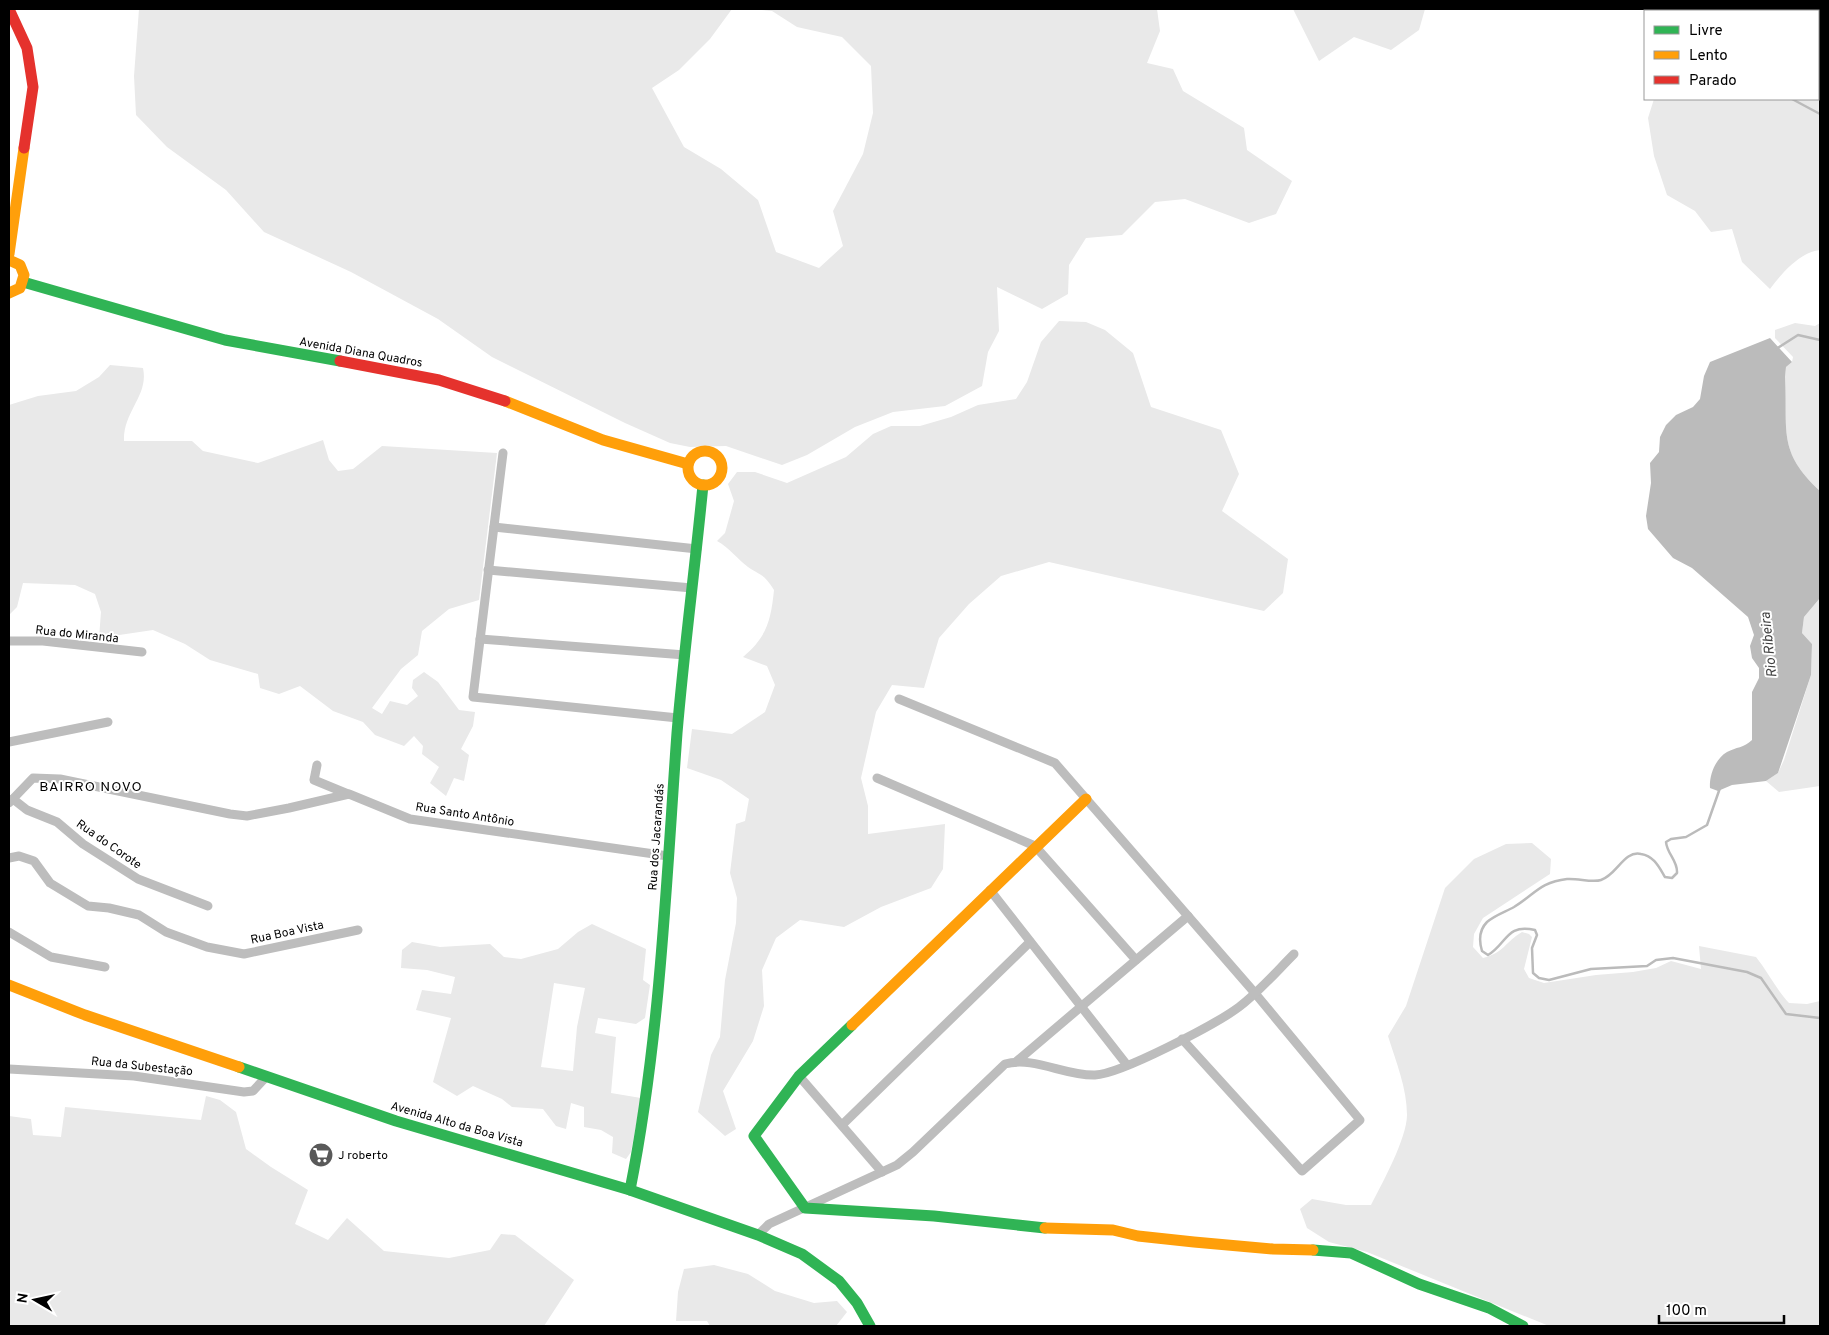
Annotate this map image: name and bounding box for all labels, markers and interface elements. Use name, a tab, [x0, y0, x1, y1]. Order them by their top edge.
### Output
legend	[1644, 10, 1819, 100]
text: Livre	[1689, 22, 1723, 41]
text: Lento	[1689, 47, 1728, 66]
text: Parado	[1689, 72, 1737, 91]
street label: Avenida Diana Quadros	[298, 334, 424, 372]
water label: Rio Ribeira	[1758, 610, 1781, 679]
street label: Rua do Miranda	[34, 623, 119, 647]
district label: BAIRRO NOVO	[39, 779, 143, 796]
street label: Rua dos Jacarandás	[645, 783, 669, 891]
street label: Rua Santo Antônio	[414, 799, 516, 831]
street label: Rua do Corote	[73, 816, 144, 873]
street label: Rua Boa Vista	[249, 917, 325, 949]
street label: Rua da Subestação	[90, 1054, 194, 1080]
street label: Avenida Alto da Boa Vista	[389, 1098, 525, 1152]
supermarket icon: J roberto	[308, 1142, 334, 1168]
place label: J roberto	[338, 1148, 388, 1164]
north arrow	[10, 1275, 60, 1325]
text: N	[14, 1292, 33, 1305]
scale bar	[1659, 1292, 1784, 1324]
text: 100 m	[1666, 1302, 1707, 1321]

